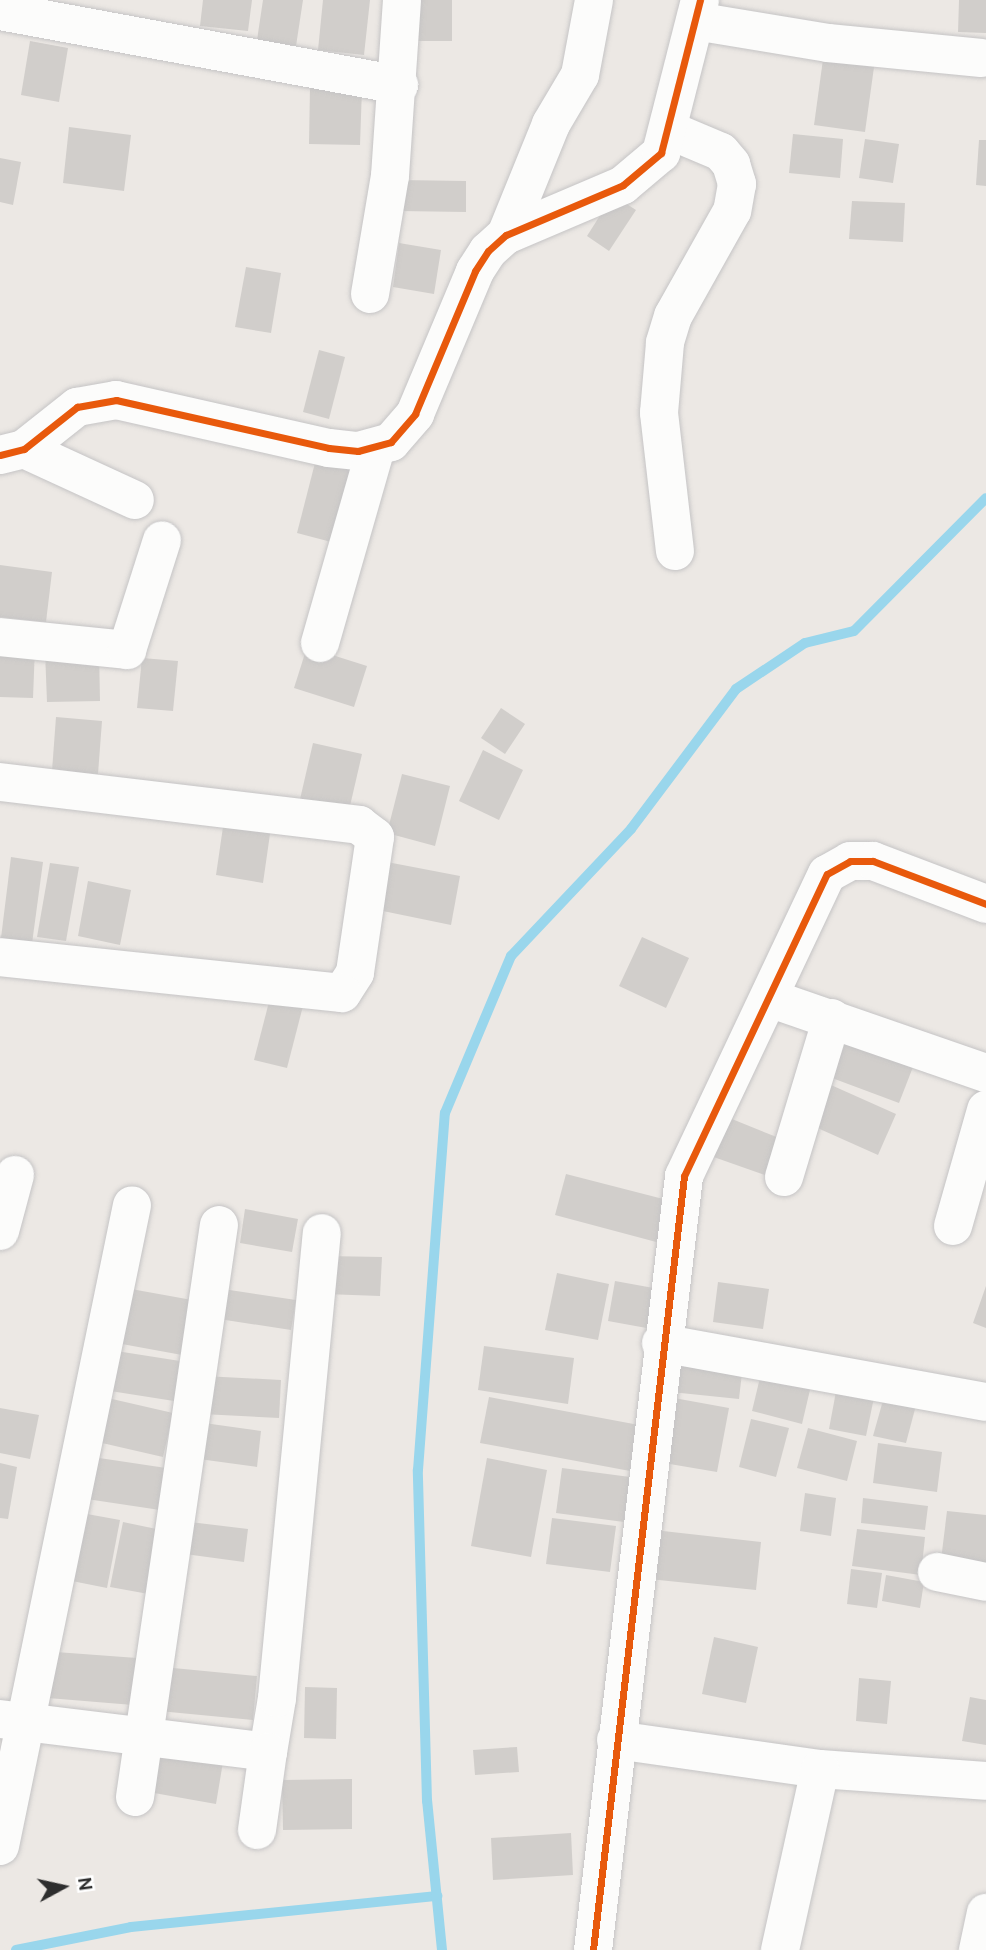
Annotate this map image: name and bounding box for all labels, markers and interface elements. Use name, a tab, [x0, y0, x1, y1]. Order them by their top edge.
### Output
north arrow	[28, 1852, 98, 1922]
text: N	[71, 1876, 97, 1893]

